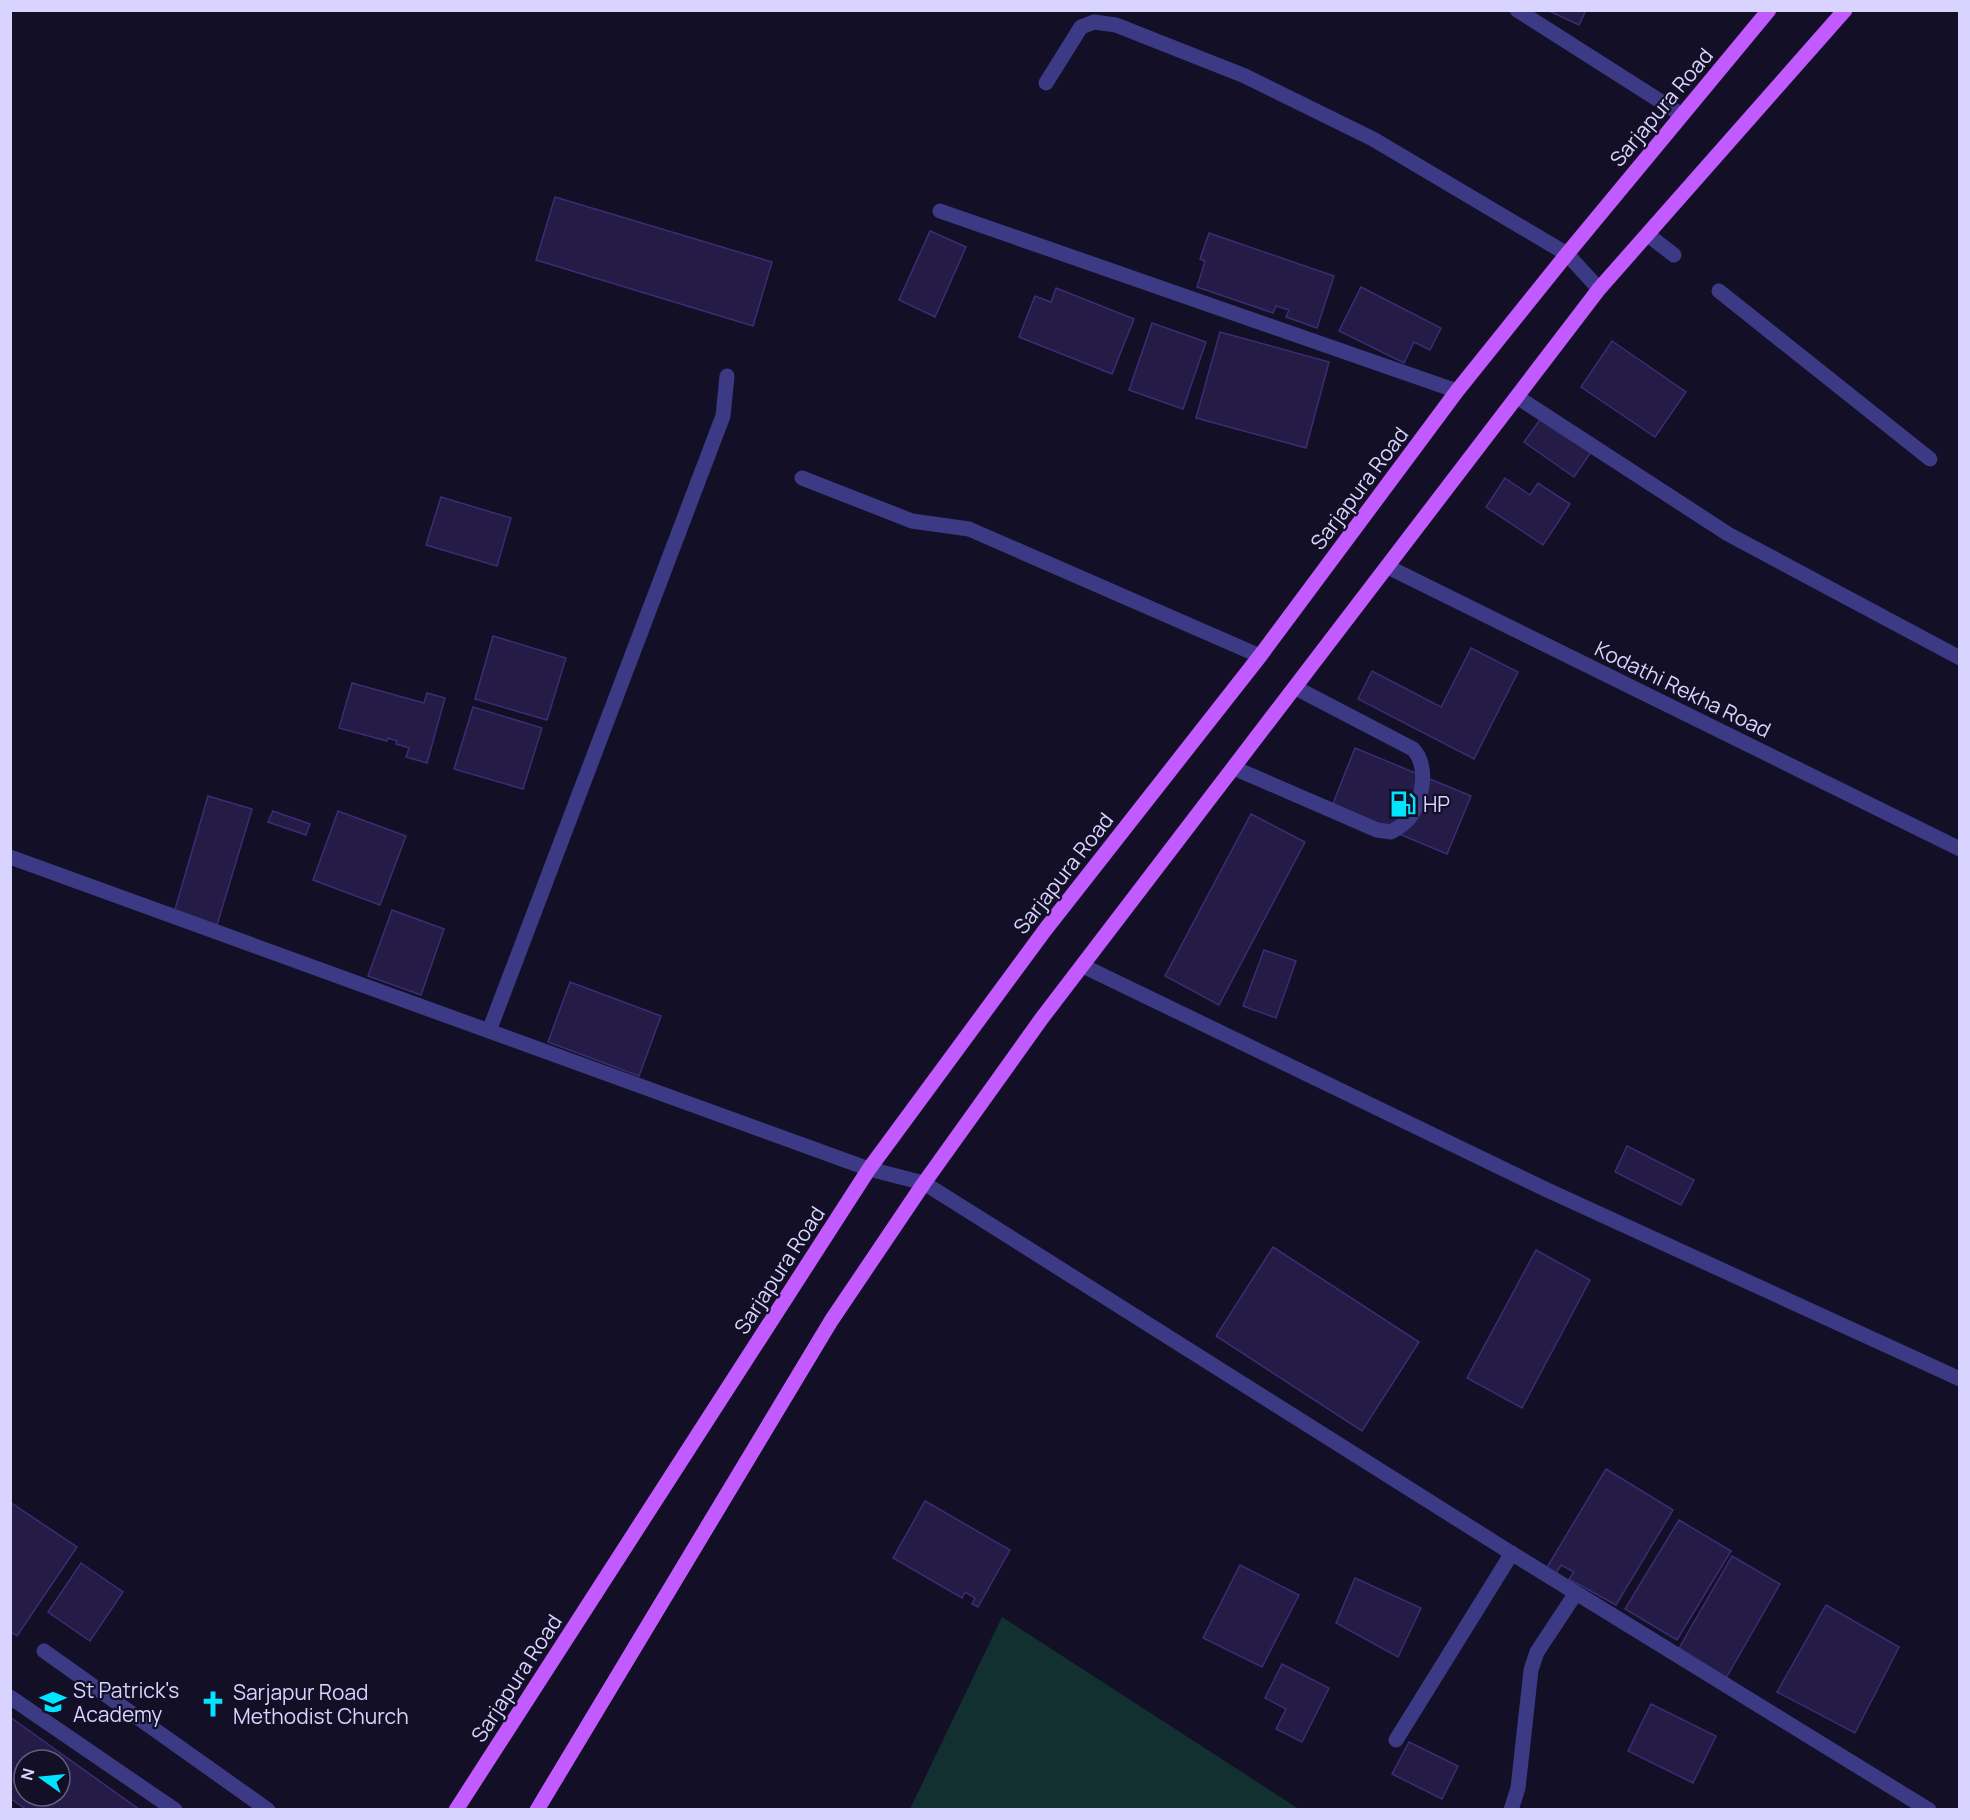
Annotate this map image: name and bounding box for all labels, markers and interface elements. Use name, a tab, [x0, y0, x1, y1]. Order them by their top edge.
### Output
street label: Sarjapura Road	[1603, 42, 1719, 172]
street label: Sarjapura Road	[1304, 421, 1414, 555]
street label: Kodathi Rekha Road	[1590, 634, 1776, 744]
fuel station icon: HP	[1388, 789, 1418, 819]
place label: HP	[1423, 790, 1450, 818]
street label: Sarjapura Road	[1007, 807, 1119, 939]
street label: Sarjapura Road	[727, 1201, 831, 1339]
street label: Sarjapura Road	[464, 1609, 568, 1747]
place label: St Patrick's Academy	[73, 1676, 179, 1728]
place label: Sarjapur Road Methodist Church	[233, 1678, 409, 1730]
school or university icon: St Patrick's Academy	[38, 1687, 68, 1717]
church icon: Sarjapur Road Methodist Church	[198, 1689, 228, 1719]
north arrow	[12, 1748, 72, 1808]
text: N	[15, 1766, 40, 1783]

